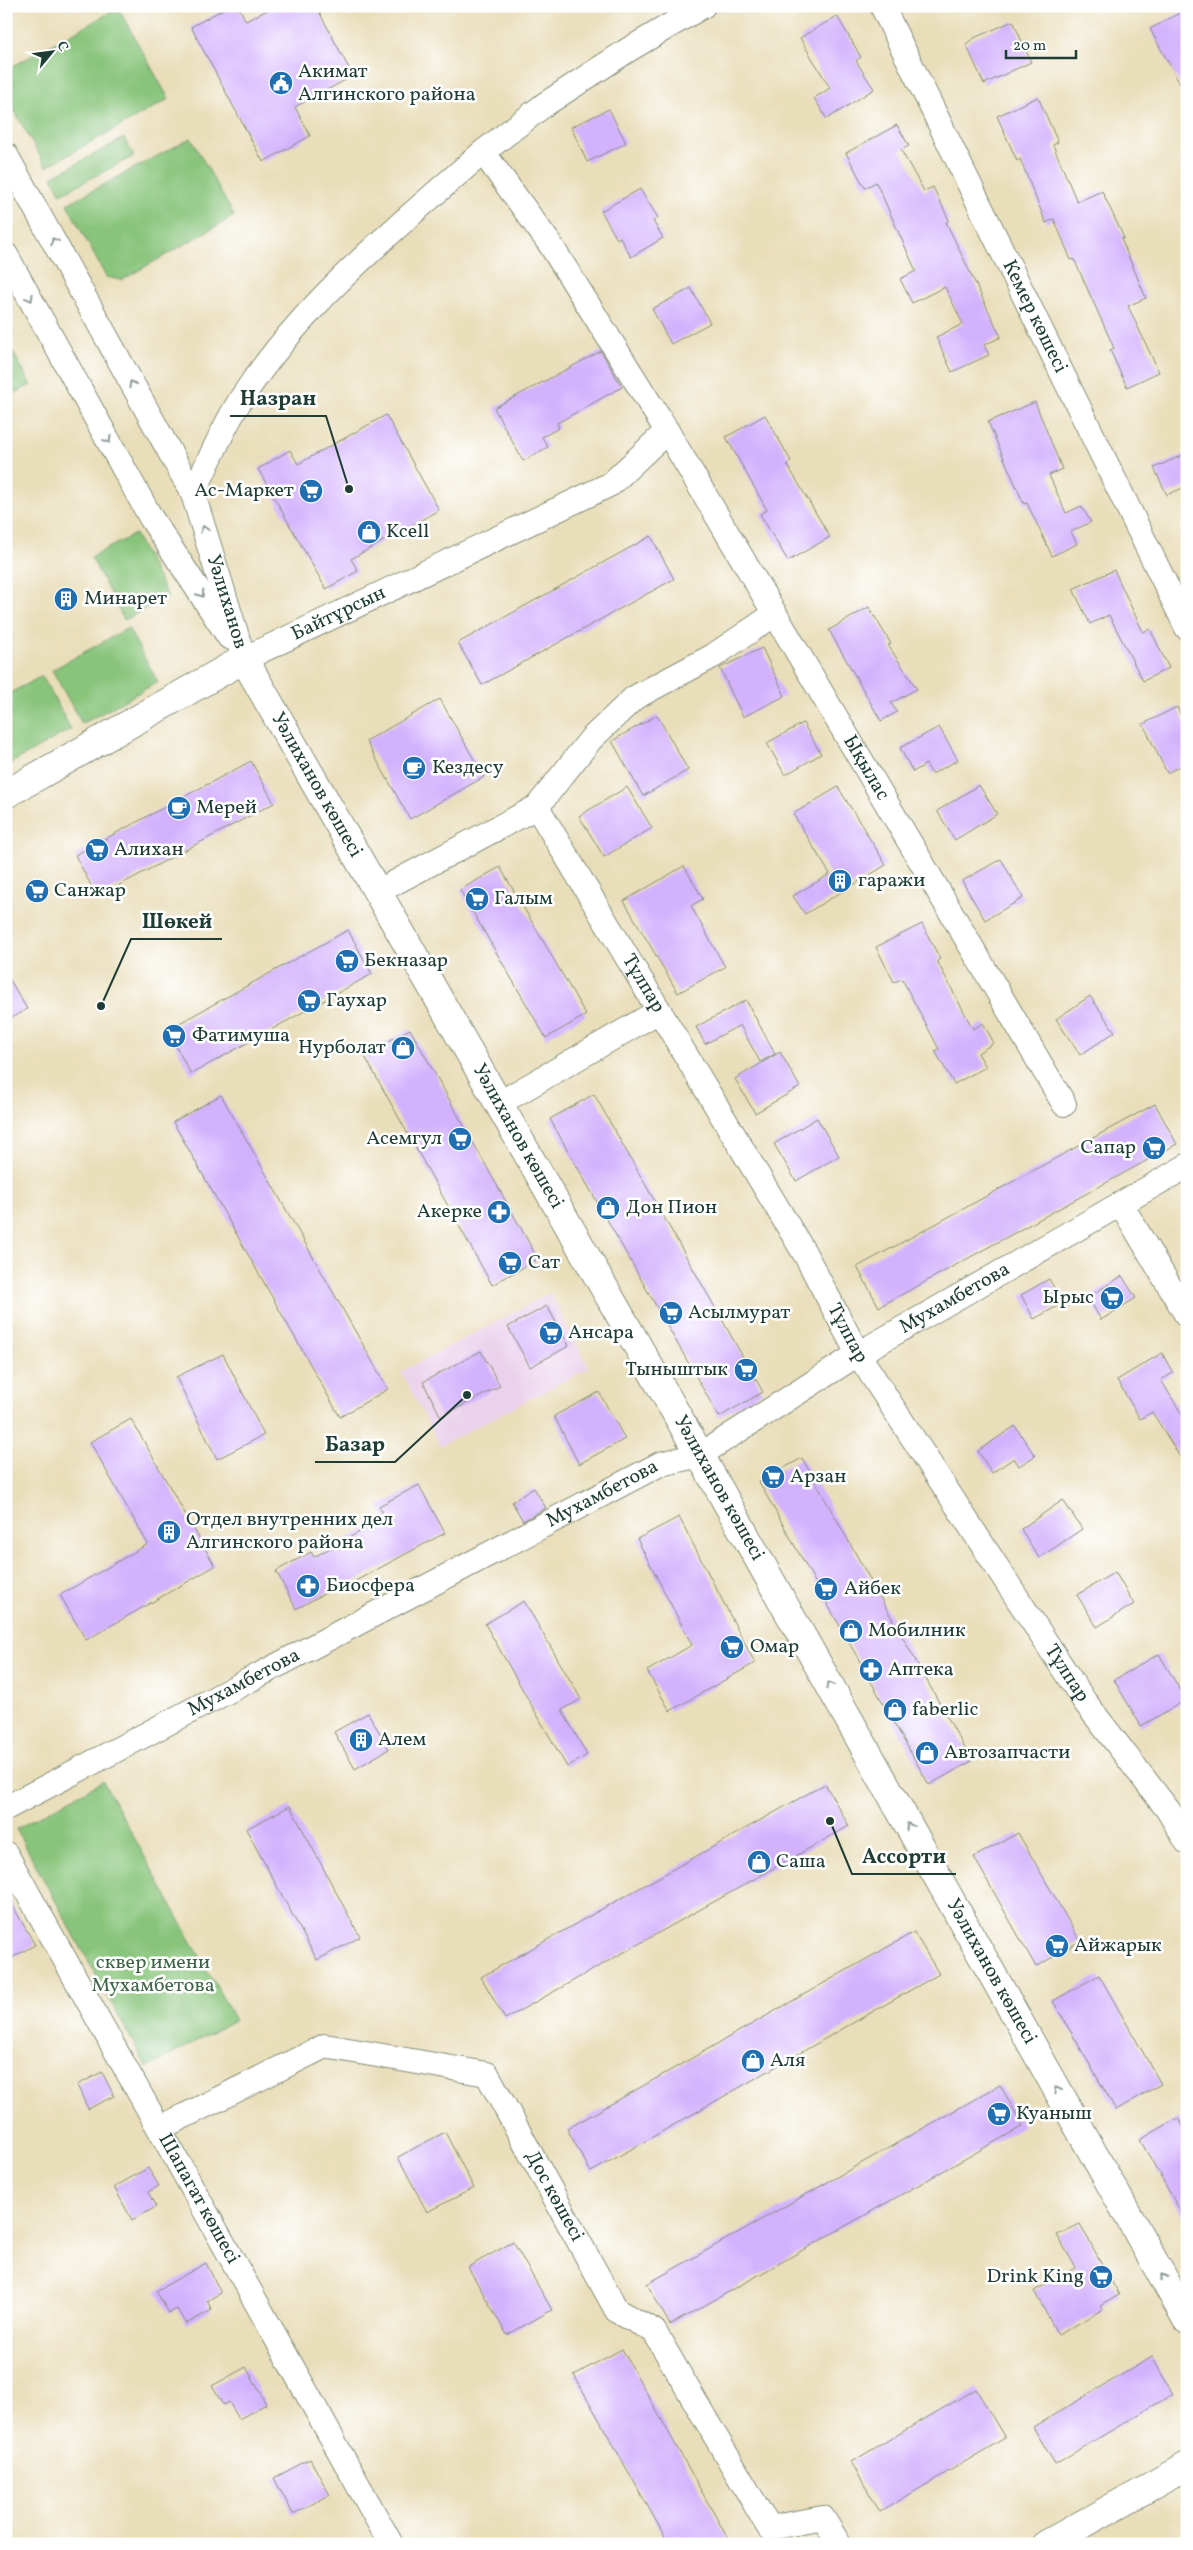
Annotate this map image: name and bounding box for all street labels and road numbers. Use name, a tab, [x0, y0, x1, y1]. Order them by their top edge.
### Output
street label: Кемер көшесі	[995, 255, 1074, 378]
street label: Уәлиханов	[199, 551, 254, 652]
street label: Байтұрсын	[287, 579, 391, 648]
street label: Уәлиханов көшесі	[264, 707, 369, 863]
street label: Ықылас	[836, 730, 896, 806]
street label: Тұлпар	[614, 949, 671, 1018]
street label: Уәлиханов көшесі	[465, 1059, 570, 1214]
street label: Мухамбетова	[894, 1256, 1015, 1341]
street label: Тұлпар	[820, 1298, 874, 1369]
street label: Уәлиханов көшесі	[666, 1410, 771, 1566]
street label: Мухамбетова	[541, 1453, 664, 1535]
street label: Тұлпар	[1037, 1639, 1096, 1708]
street label: Мухамбетова	[183, 1642, 305, 1724]
street label: Уәлиханов көшесі	[939, 1894, 1043, 2050]
street label: Шапагат көшесі	[151, 2128, 246, 2269]
street label: Дос көшесі	[518, 2146, 590, 2247]

